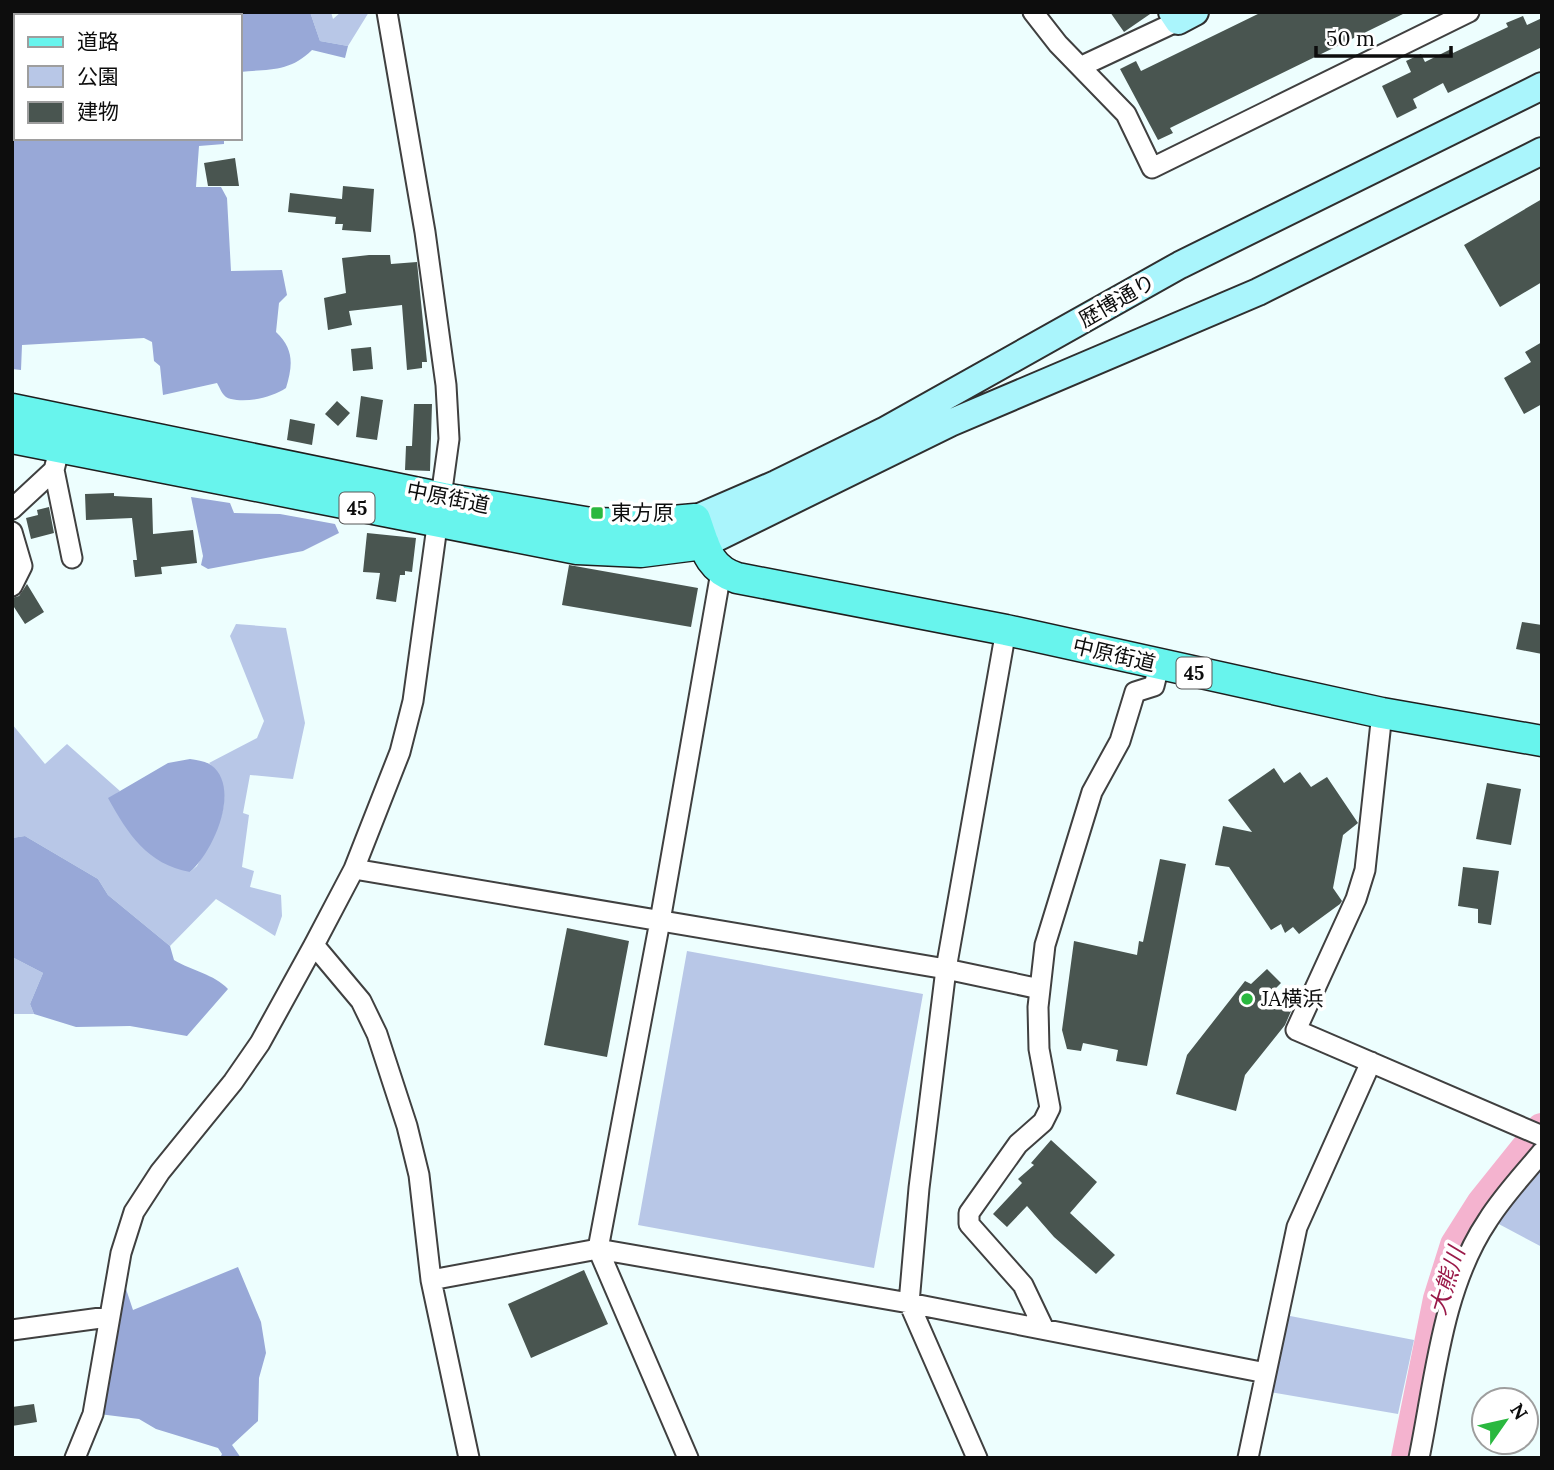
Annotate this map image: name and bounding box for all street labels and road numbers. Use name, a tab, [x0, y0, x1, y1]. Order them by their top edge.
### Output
street label: 歴博通り	[1074, 268, 1160, 333]
street label: 中原街道	[404, 476, 492, 519]
road number: 45	[340, 492, 374, 524]
street label: 中原街道	[1070, 632, 1158, 677]
road number: 45	[1176, 658, 1212, 688]

